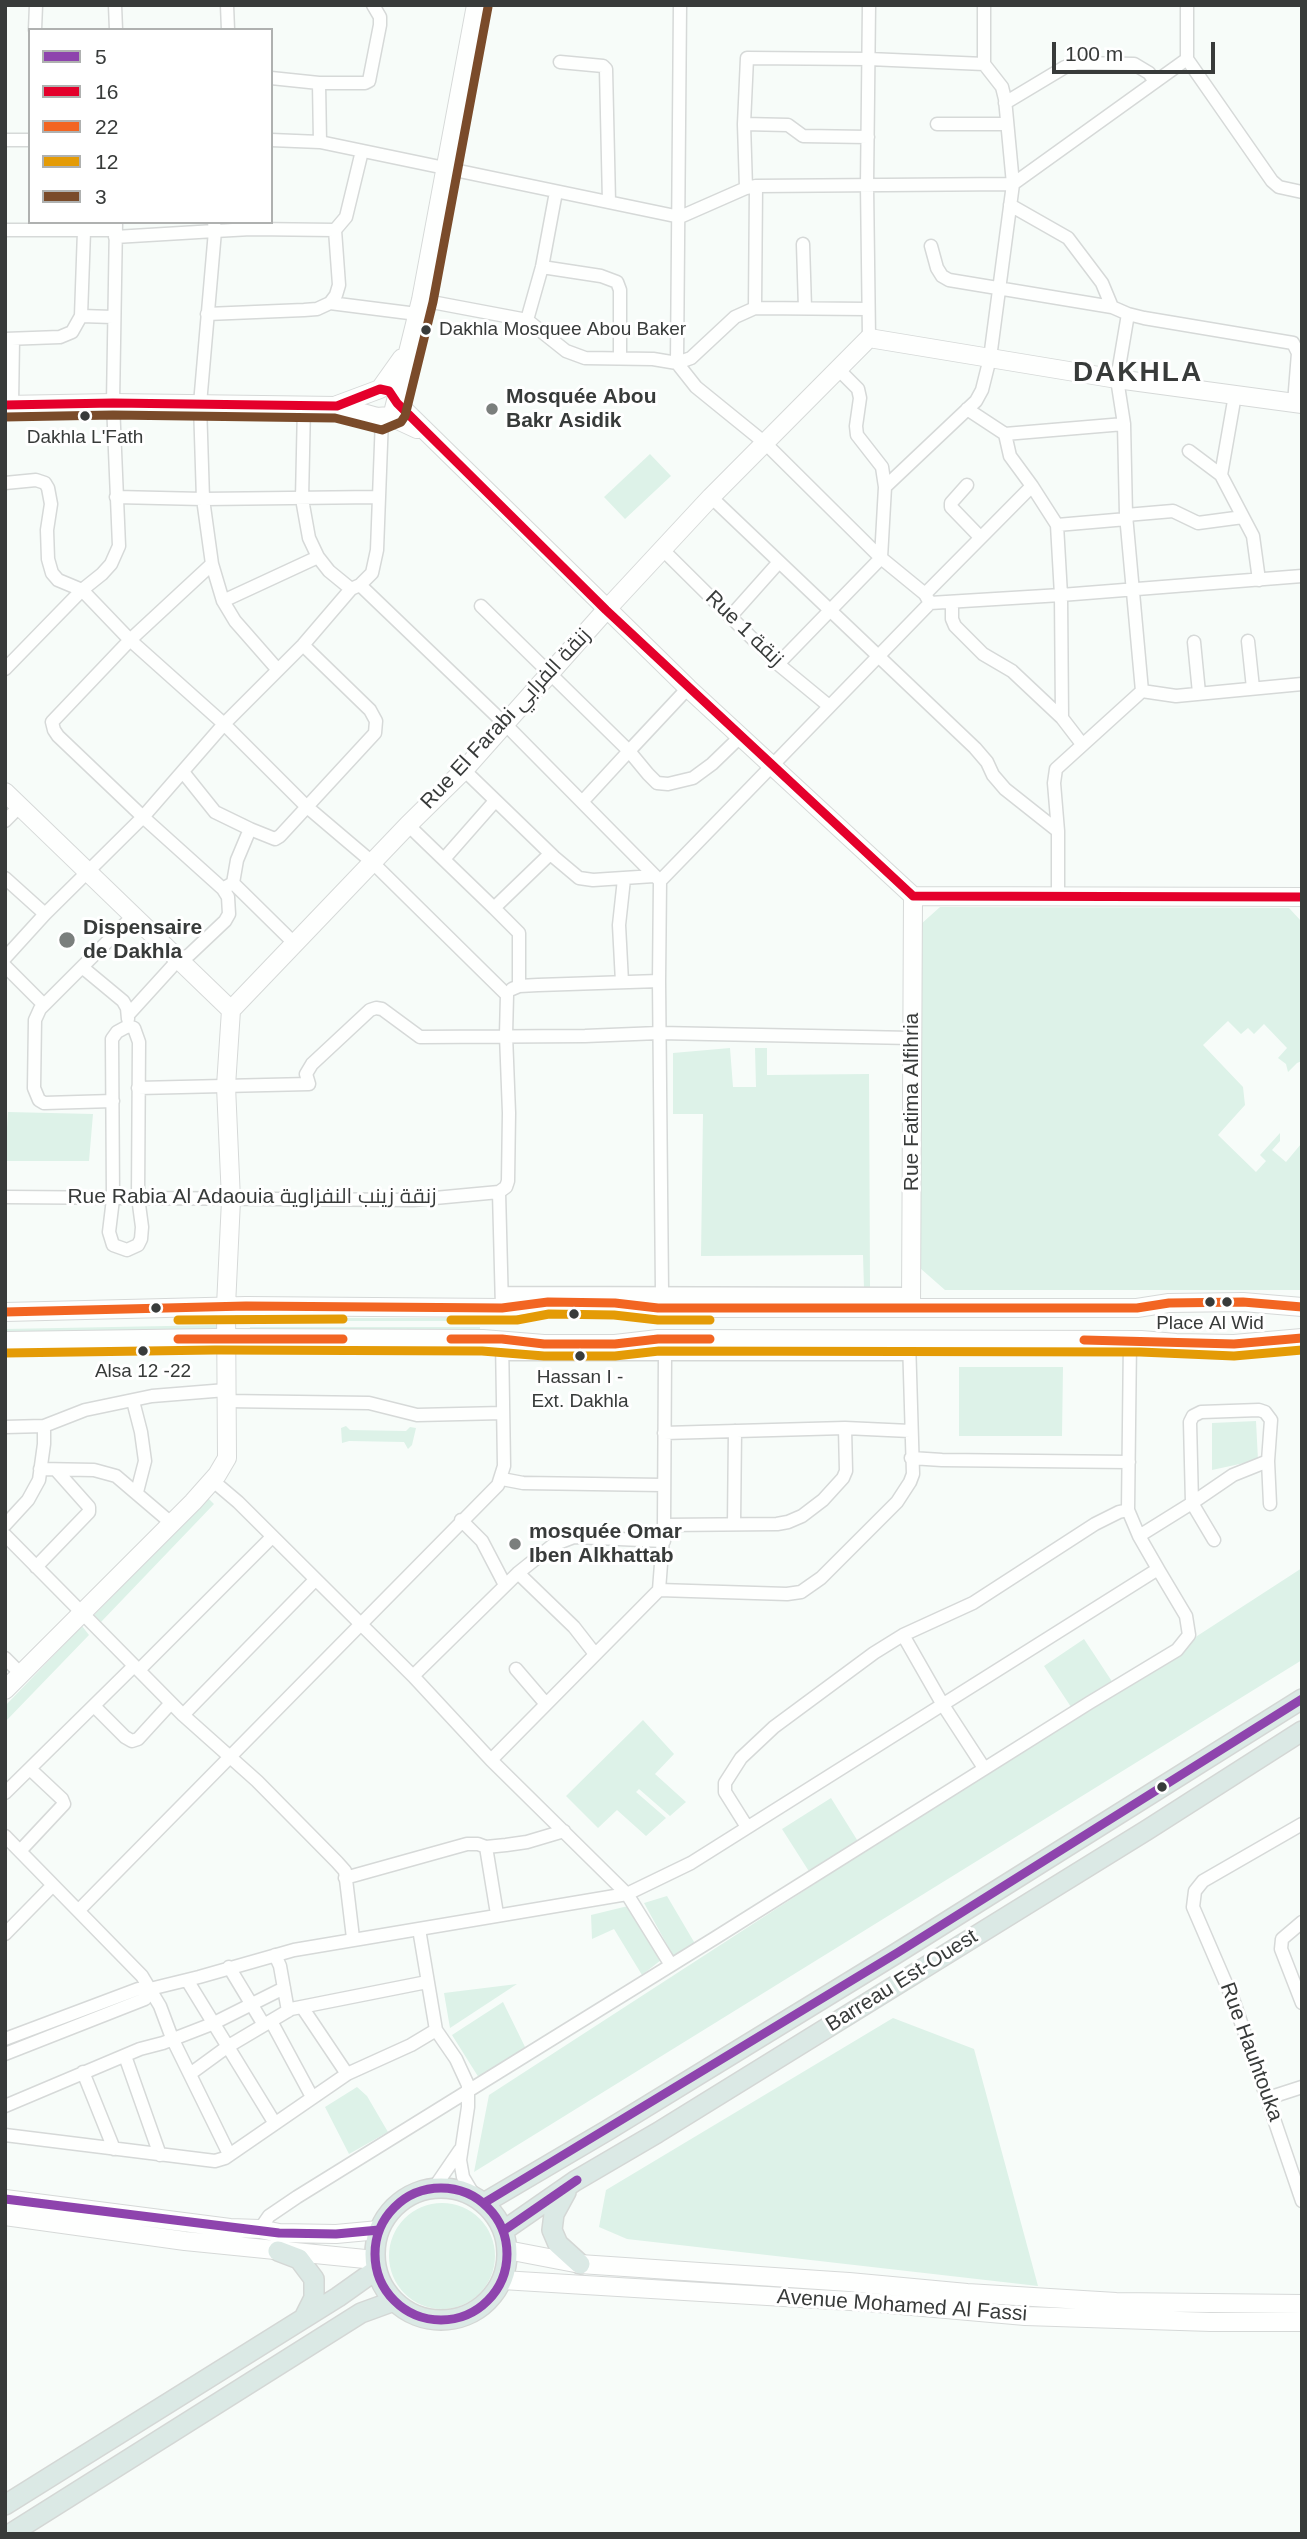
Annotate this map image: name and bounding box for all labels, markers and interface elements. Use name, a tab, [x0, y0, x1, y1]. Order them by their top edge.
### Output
legend	[28, 28, 273, 224]
scale bar	[1055, 28, 1218, 72]
text: 100 m	[1065, 42, 1123, 65]
text: 5	[95, 45, 107, 68]
text: 16	[95, 80, 118, 103]
text: 22	[95, 115, 118, 138]
text: 12	[95, 150, 118, 173]
text: 3	[95, 185, 107, 208]
place label: Dakhla Mosquee Abou Baker	[439, 319, 686, 341]
marker: Dakhla Mosquee Abou Baker	[419, 323, 433, 337]
district label: DAKHLA	[1074, 356, 1202, 390]
place label: Mosquée Abou Bakr Asidik	[506, 384, 656, 434]
marker: Mosquée Abou Bakr Asidik	[484, 401, 500, 417]
marker: Dakhla L'Fath	[78, 409, 92, 423]
place label: Dakhla L'Fath	[27, 427, 143, 449]
street label: Rue 1 زنقة	[700, 586, 788, 672]
street label: Rue El Farabi زنقة الفرابي	[416, 623, 596, 815]
place label: Dispensaire de Dakhla	[83, 915, 202, 965]
marker: Dispensaire de Dakhla	[57, 930, 77, 950]
street label: Rue Fatima Alfihria	[899, 1013, 925, 1191]
street label: Rue Rabia Al Adaouia زنقة زينب النفزاوية	[67, 1184, 437, 1210]
marker: Place Al Wid	[1203, 1295, 1217, 1309]
unlabelled marker	[1220, 1295, 1234, 1309]
unlabelled marker	[149, 1301, 163, 1315]
unlabelled marker	[567, 1307, 581, 1321]
place label: Place Al Wid	[1156, 1313, 1264, 1335]
marker: Alsa 12 -22	[136, 1344, 150, 1358]
marker: Hassan I - Ext. Dakhla	[573, 1349, 587, 1363]
place label: Alsa 12 -22	[95, 1361, 191, 1383]
place label: Hassan I - Ext. Dakhla	[531, 1367, 629, 1411]
place label: mosquée Omar Iben Alkhattab	[529, 1519, 682, 1569]
marker: mosquée Omar Iben Alkhattab	[507, 1536, 523, 1552]
unlabelled marker	[1155, 1780, 1169, 1794]
street label: Barreau Est-Ouest	[822, 1924, 982, 2038]
street label: Rue Hauhtouka	[1214, 1979, 1288, 2125]
street label: Avenue Mohamed Al Fassi	[776, 2285, 1028, 2327]

